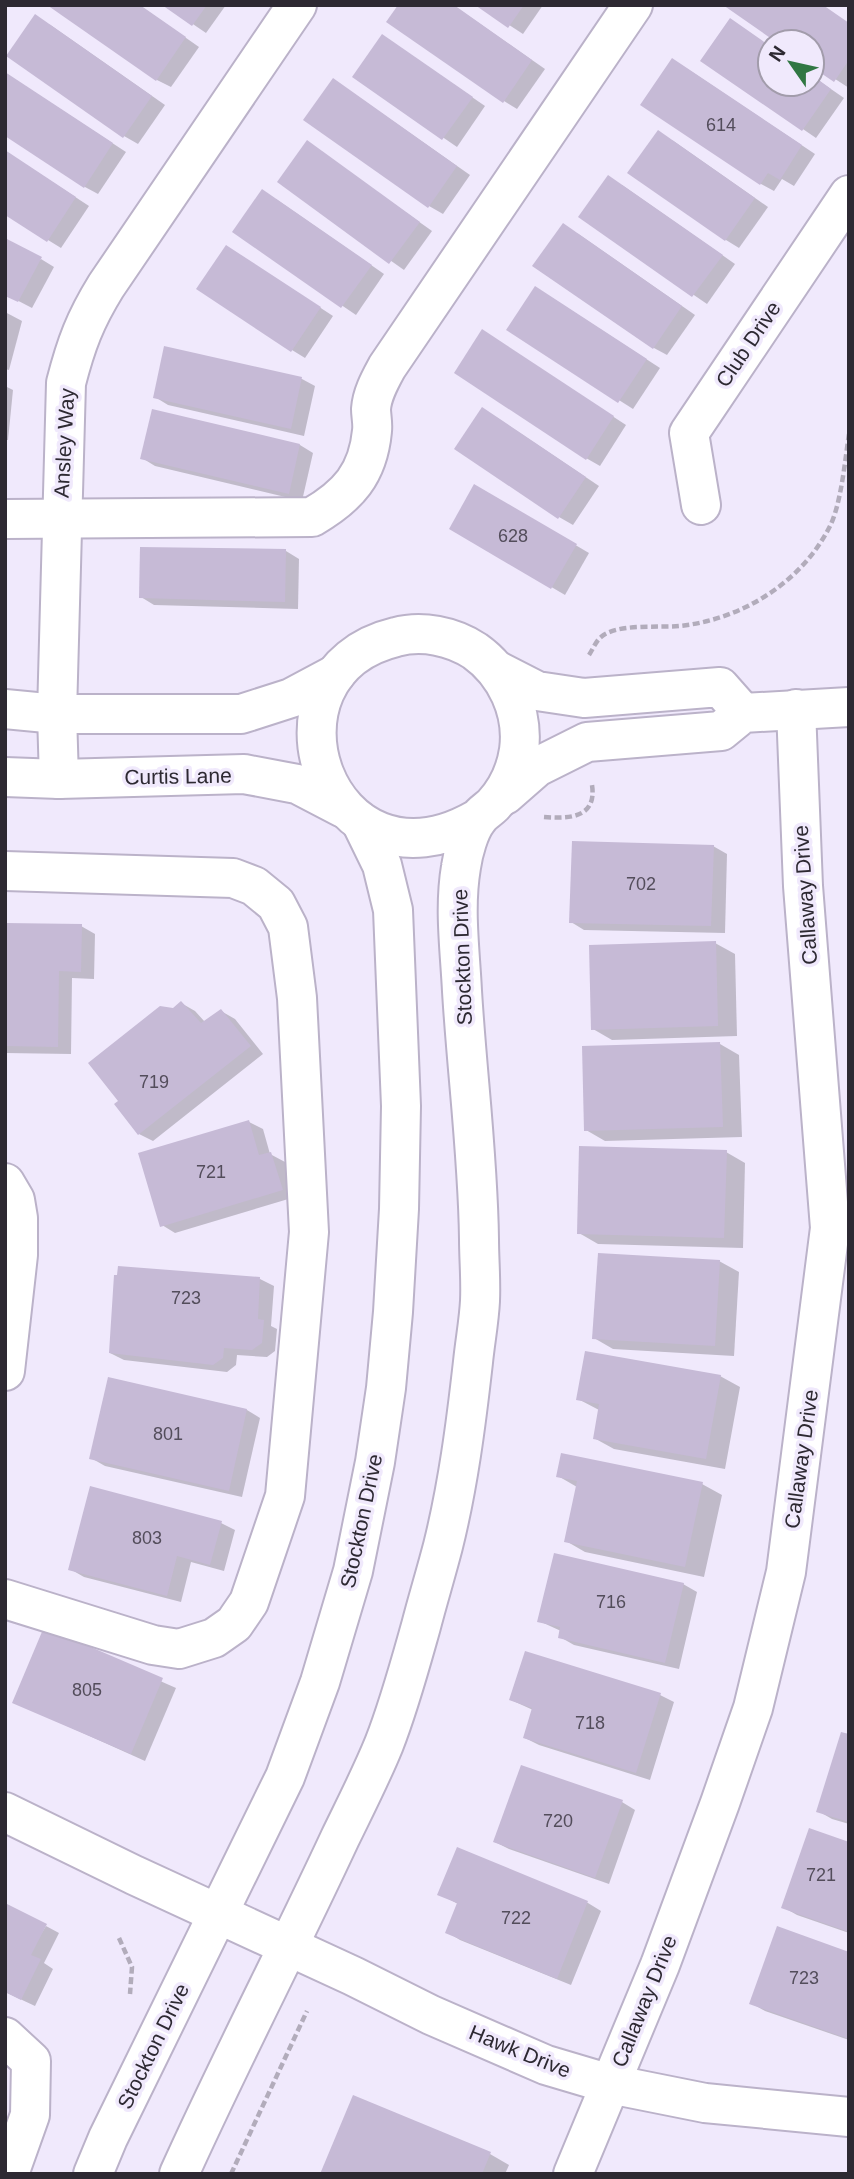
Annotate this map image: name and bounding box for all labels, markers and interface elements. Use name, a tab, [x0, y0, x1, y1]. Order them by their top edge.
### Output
north arrow	[756, 28, 826, 98]
text: N	[765, 42, 790, 65]
house number: 614	[706, 115, 736, 135]
street label: Club Drive	[711, 297, 785, 391]
street label: Ansley Way	[50, 387, 78, 499]
house number: 628	[498, 526, 528, 546]
street label: Curtis Lane	[124, 764, 232, 788]
street label: Callaway Drive	[789, 824, 821, 966]
house number: 702	[626, 874, 656, 894]
street label: Stockton Drive	[448, 888, 476, 1026]
house number: 719	[139, 1072, 169, 1092]
house number: 721	[196, 1162, 226, 1182]
house number: 723	[171, 1288, 201, 1308]
street label: Callaway Drive	[780, 1388, 822, 1530]
house number: 801	[153, 1424, 183, 1444]
street label: Stockton Drive	[336, 1452, 386, 1590]
house number: 803	[132, 1528, 162, 1548]
house number: 716	[596, 1592, 626, 1612]
house number: 805	[72, 1680, 102, 1700]
house number: 718	[575, 1713, 605, 1733]
house number: 720	[543, 1811, 573, 1831]
house number: 721	[806, 1865, 836, 1885]
house number: 722	[501, 1908, 531, 1928]
street label: Callaway Drive	[607, 1932, 681, 2070]
house number: 723	[789, 1968, 819, 1988]
street label: Stockton Drive	[113, 1980, 193, 2112]
street label: Hawk Drive	[466, 2020, 574, 2082]

